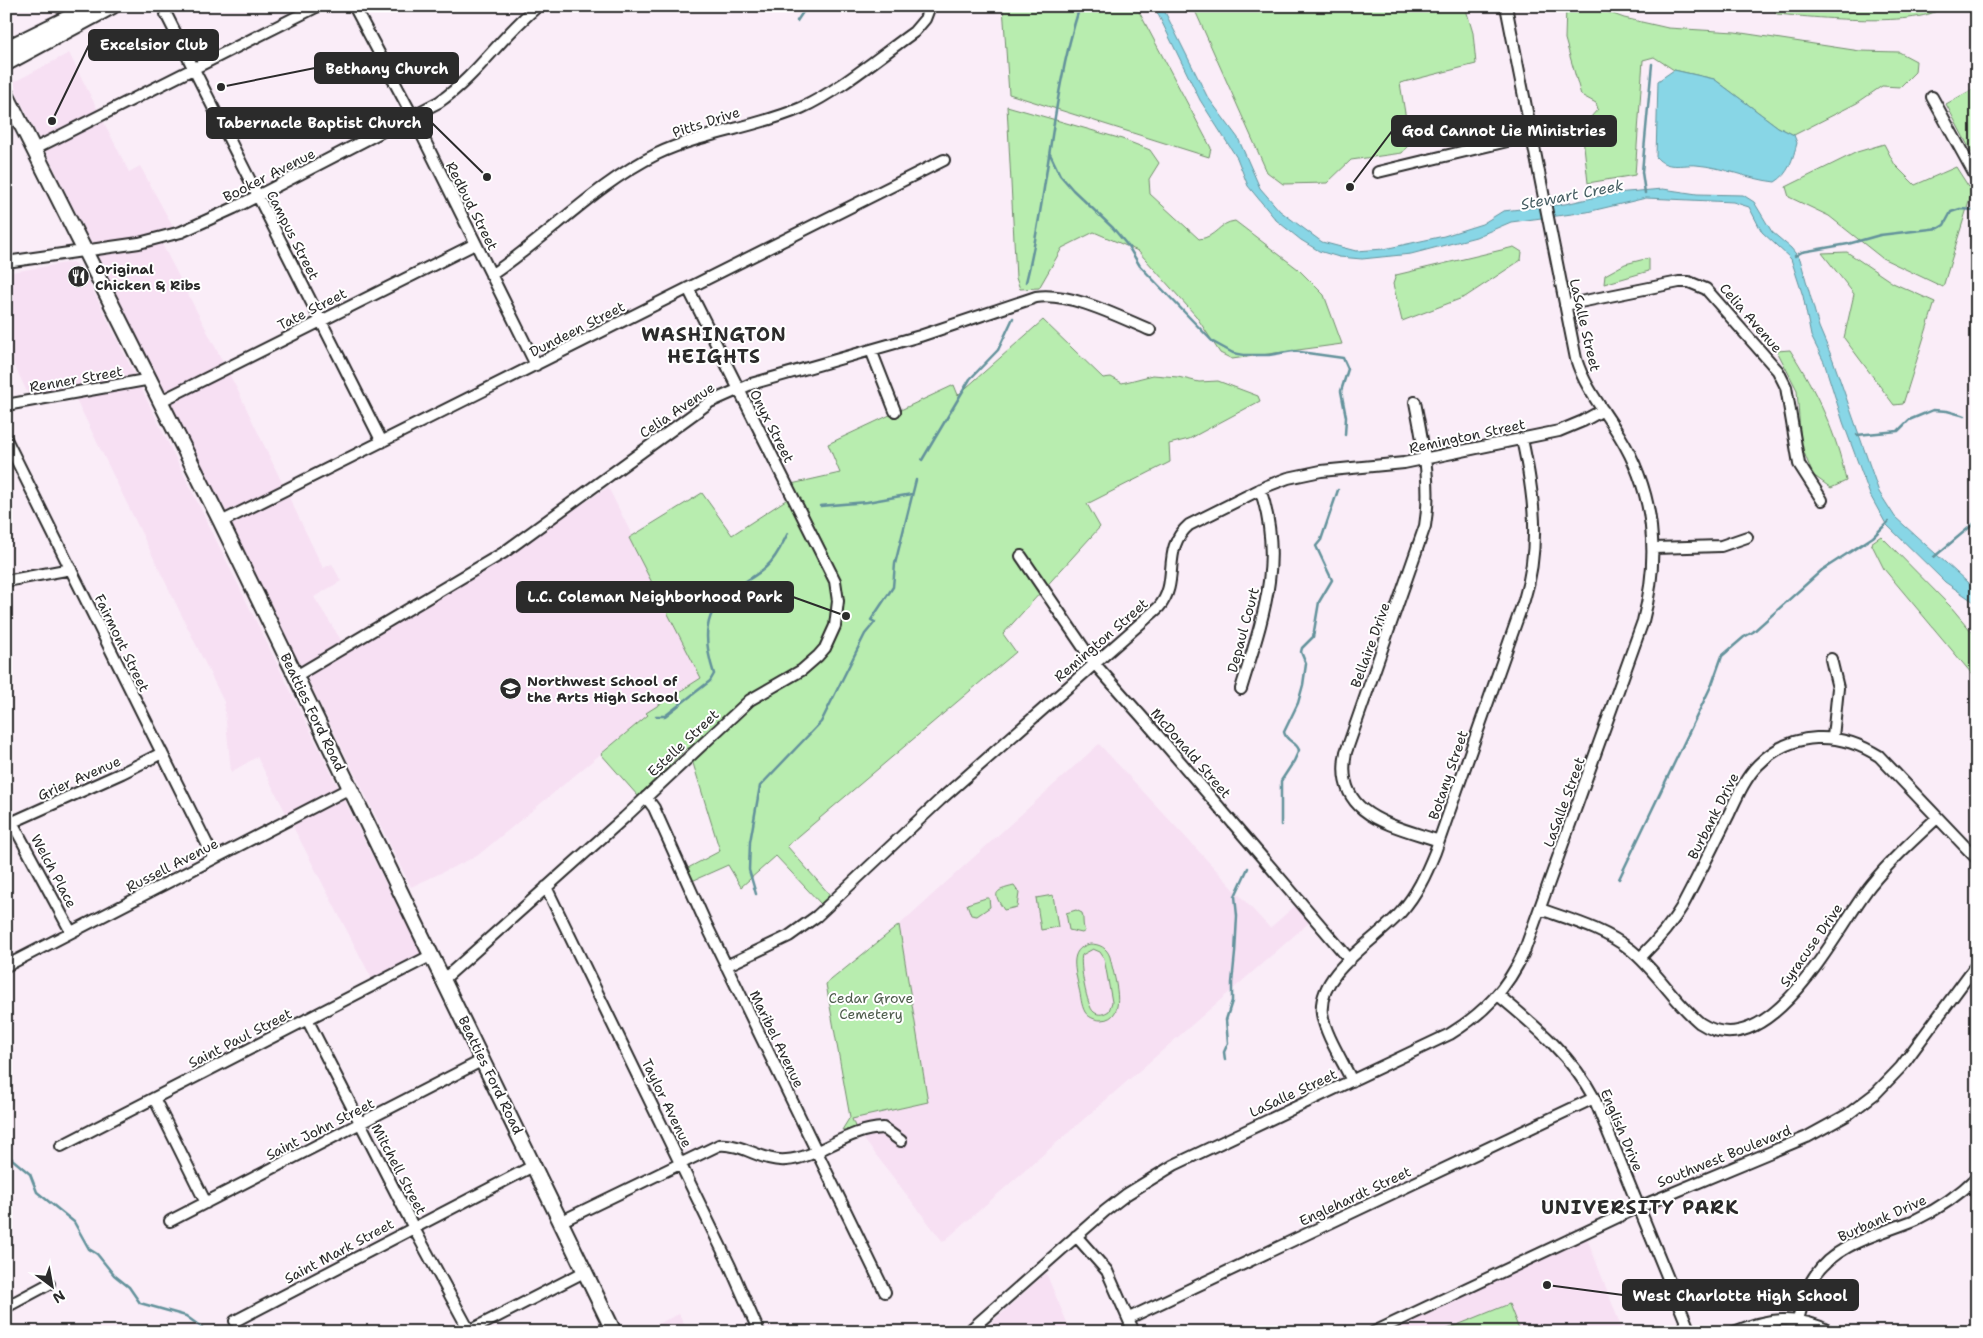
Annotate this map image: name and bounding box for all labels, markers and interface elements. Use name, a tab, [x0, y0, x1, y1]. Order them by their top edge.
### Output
callout: Excelsior Club	[89, 30, 218, 60]
text: Excelsior Club	[100, 35, 208, 55]
callout: Bethany Church	[315, 53, 458, 83]
text: Bethany Church	[325, 59, 449, 79]
street label: Pitts Drive	[670, 103, 742, 141]
callout: Tabernacle Baptist Church	[207, 108, 432, 138]
text: Tabernacle Baptist Church	[216, 113, 422, 133]
callout: God Cannot Lie Ministries	[1392, 116, 1616, 146]
text: God Cannot Lie Ministries	[1402, 121, 1606, 141]
street label: Booker Avenue	[220, 144, 318, 206]
street label: Redbud Street	[442, 159, 502, 253]
water label: Stewart Creek	[1519, 175, 1626, 215]
street label: Campus Street	[263, 187, 323, 283]
place label: Original Chicken & Ribs	[95, 260, 201, 294]
restaurant icon: Original Chicken & Ribs	[67, 265, 91, 289]
street label: LaSalle Street	[1566, 277, 1604, 373]
street label: Celia Avenue	[1716, 279, 1786, 357]
street label: Tate Street	[274, 284, 350, 334]
street label: Dundeen Street	[526, 297, 628, 361]
district label: WASHINGTON HEIGHTS	[641, 322, 787, 369]
street label: Renner Street	[28, 362, 124, 396]
street label: Celia Avenue	[636, 378, 718, 442]
street label: Onyx Street	[746, 386, 798, 466]
street label: Remington Street	[1407, 415, 1527, 457]
callout: L.C. Coleman Neighborhood Park	[517, 582, 793, 612]
street label: Depaul Court	[1223, 585, 1263, 675]
text: L.C. Coleman Neighborhood Park	[527, 587, 783, 607]
street label: Fairmont Street	[91, 591, 153, 695]
street label: Remington Street	[1050, 594, 1152, 686]
street label: Bellaire Drive	[1346, 600, 1394, 690]
street label: Beatties Ford Road	[276, 650, 350, 774]
place label: Northwest School of the Arts High School	[527, 672, 679, 706]
school or university icon: Northwest School of the Arts High School	[499, 677, 523, 701]
street label: McDonald Street	[1147, 704, 1235, 802]
street label: Estelle Street	[644, 705, 722, 781]
street label: Botany Street	[1424, 728, 1472, 822]
street label: Grier Avenue	[35, 752, 123, 804]
street label: LaSalle Street	[1539, 754, 1589, 850]
street label: Burbank Drive	[1683, 770, 1743, 862]
street label: Welch Place	[27, 831, 81, 911]
street label: Russell Avenue	[123, 834, 221, 896]
street label: Syracuse Drive	[1776, 900, 1846, 990]
street label: Maribel Avenue	[746, 987, 808, 1091]
park label: Cedar Grove Cemetery	[829, 989, 914, 1023]
street label: Saint Paul Street	[185, 1004, 295, 1072]
street label: Beatties Ford Road	[454, 1013, 528, 1137]
street label: Taylor Avenue	[638, 1056, 696, 1150]
street label: LaSalle Street	[1246, 1065, 1340, 1121]
street label: English Drive	[1597, 1086, 1647, 1174]
street label: Saint John Street	[263, 1094, 377, 1164]
street label: Mitchell Street	[367, 1120, 431, 1218]
street label: Southwest Boulevard	[1654, 1121, 1794, 1191]
street label: Englehardt Street	[1296, 1162, 1414, 1230]
street label: Burbank Drive	[1835, 1190, 1929, 1246]
district label: UNIVERSITY PARK	[1541, 1195, 1739, 1220]
street label: Saint Mark Street	[281, 1215, 397, 1287]
north arrow	[28, 1260, 78, 1310]
callout: West Charlotte High School	[1623, 1280, 1858, 1310]
text: N	[49, 1286, 68, 1308]
text: West Charlotte High School	[1632, 1286, 1848, 1306]

